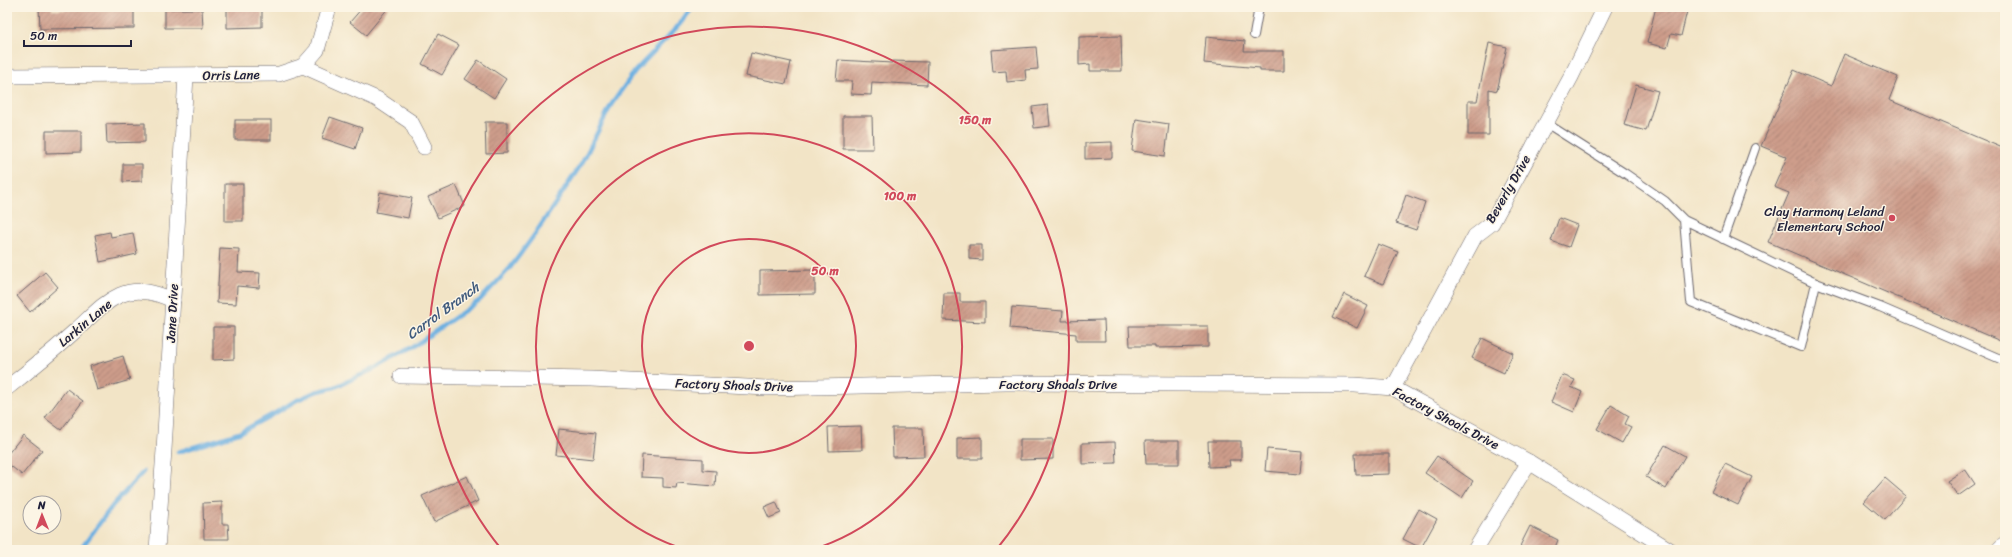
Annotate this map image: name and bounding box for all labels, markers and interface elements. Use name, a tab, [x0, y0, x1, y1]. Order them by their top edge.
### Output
scale bar	[24, 22, 131, 48]
text: 50 m	[30, 25, 57, 47]
street label: Orris Lane	[202, 63, 260, 87]
text: 150 m	[959, 109, 992, 131]
street label: Beverly Drive	[1479, 150, 1537, 228]
text: 100 m	[884, 185, 917, 207]
place label: Clay Harmony Leland Elementary School	[1764, 200, 1885, 238]
marker: Clay Harmony Leland Elementary School	[1887, 213, 1897, 223]
text: 50 m	[811, 260, 839, 282]
water label: Carrol Branch	[401, 275, 486, 346]
street label: Jane Drive	[159, 283, 185, 344]
street label: Larkin Lane	[53, 293, 118, 353]
centre of rings	[742, 339, 756, 353]
street label: Factory Shoals Drive	[675, 371, 793, 399]
street label: Factory Shoals Drive	[999, 373, 1117, 396]
street label: Factory Shoals Drive	[1389, 380, 1503, 456]
north arrow	[22, 495, 62, 535]
text: N	[37, 496, 46, 515]

